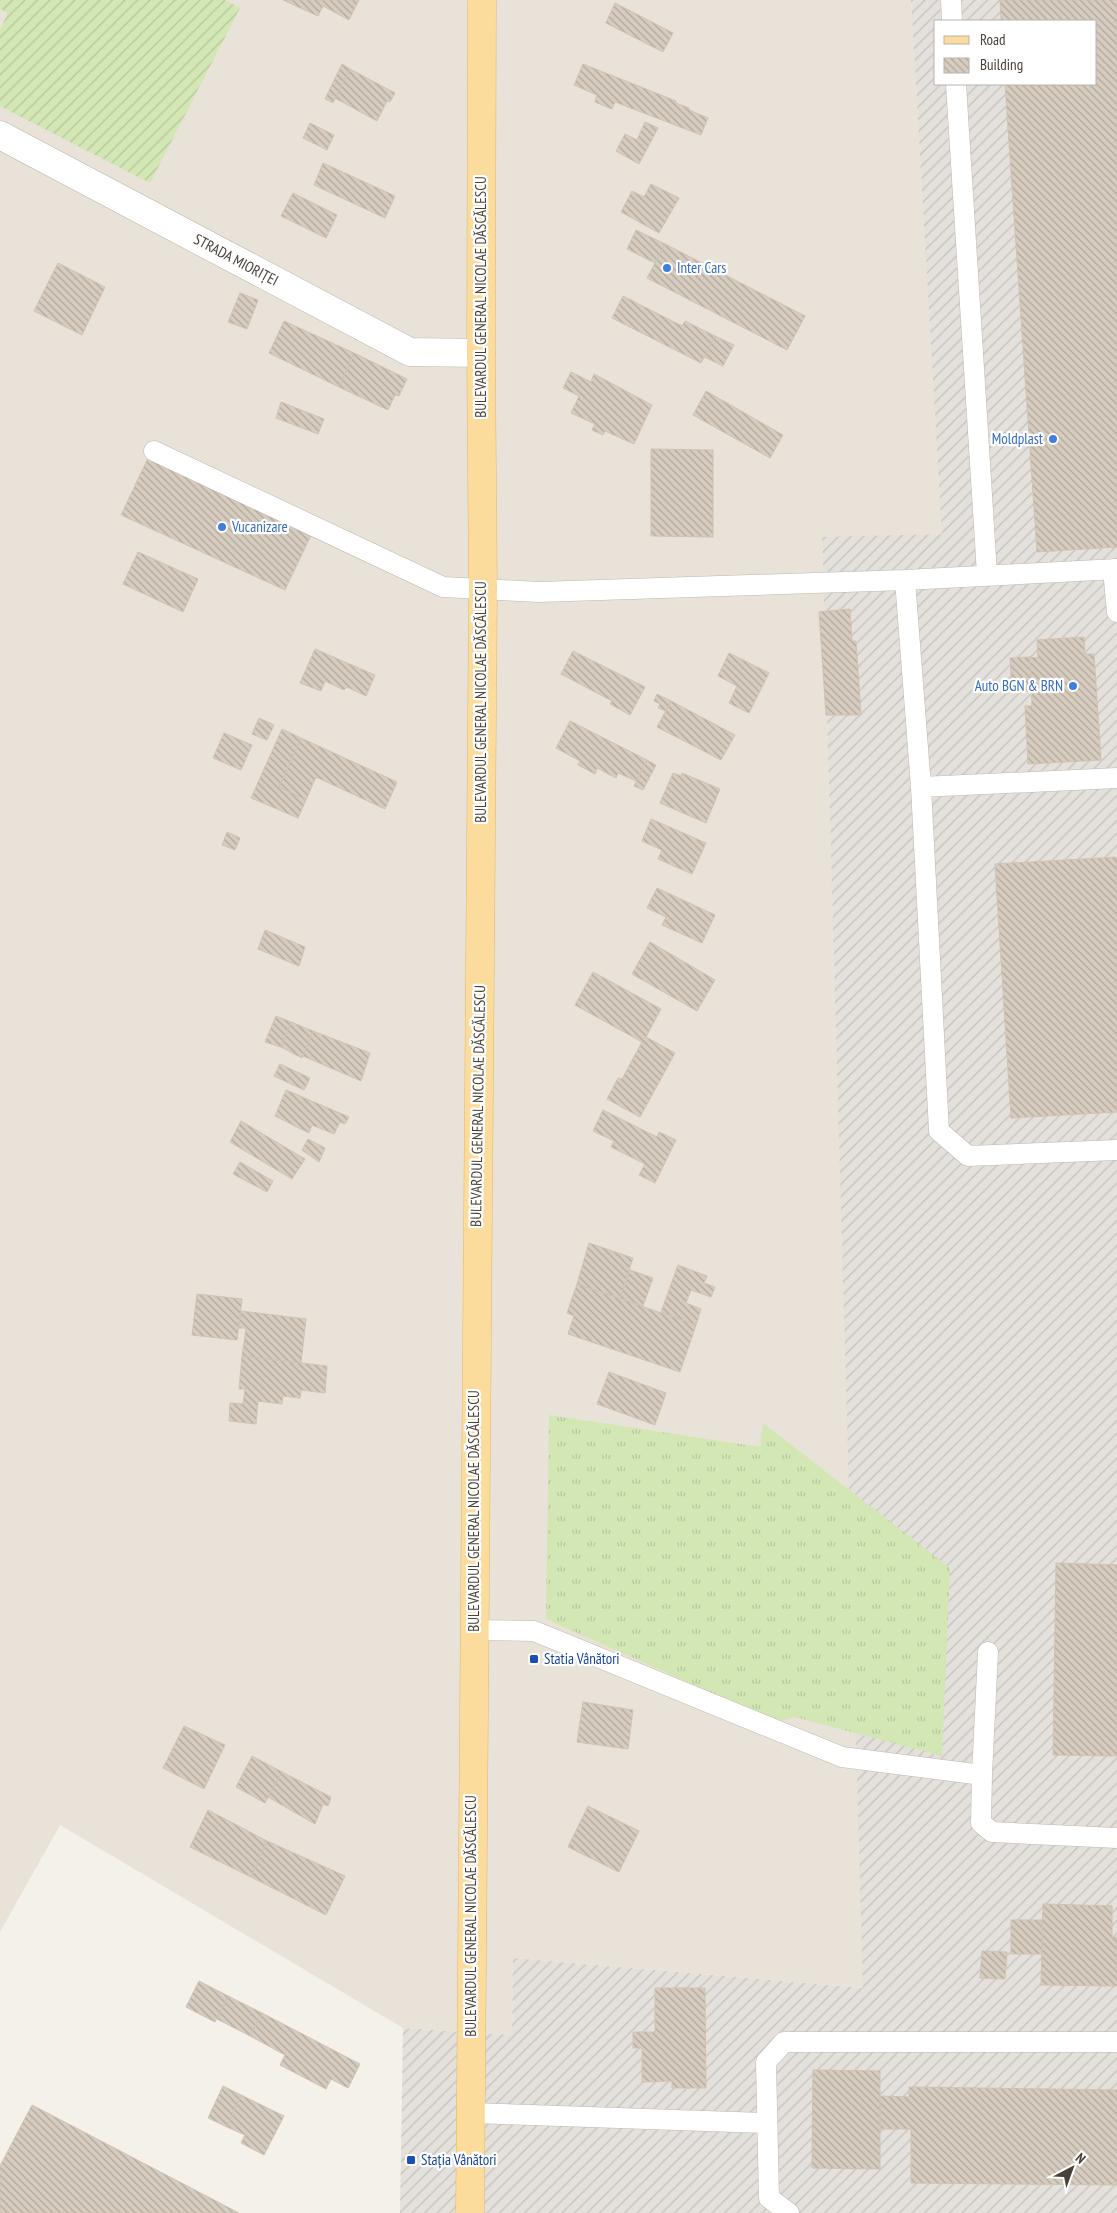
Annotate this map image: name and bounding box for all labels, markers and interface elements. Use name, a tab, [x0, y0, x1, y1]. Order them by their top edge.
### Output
legend	[934, 20, 1097, 85]
text: Road	[980, 30, 1006, 49]
text: Building	[980, 55, 1023, 74]
street label: BULEVARDUL GENERAL NICOLAE DĂSCĂLESCU	[471, 176, 490, 418]
street label: STRADA MIORIȚEI	[191, 229, 282, 290]
place label: Inter Cars	[677, 258, 726, 277]
marker: Inter Cars	[661, 262, 673, 274]
place label: Moldplast	[992, 429, 1043, 448]
marker: Moldplast	[1047, 433, 1059, 445]
place label: Vucanizare	[231, 517, 288, 536]
marker: Vucanizare	[216, 521, 228, 533]
street label: BULEVARDUL GENERAL NICOLAE DĂSCĂLESCU	[471, 581, 490, 823]
place label: Auto BGN & BRN	[975, 676, 1063, 695]
marker: Auto BGN & BRN	[1067, 680, 1079, 692]
street label: BULEVARDUL GENERAL NICOLAE DĂSCĂLESCU	[466, 985, 489, 1227]
street label: BULEVARDUL GENERAL NICOLAE DĂSCĂLESCU	[464, 1390, 483, 1632]
place label: Statia Vânători	[544, 1649, 620, 1668]
marker: Statia Vânători	[528, 1653, 540, 1665]
street label: BULEVARDUL GENERAL NICOLAE DĂSCĂLESCU	[461, 1795, 480, 2037]
north arrow	[1047, 2143, 1097, 2193]
text: N	[1072, 2149, 1089, 2167]
place label: Stația Vânători	[421, 2150, 497, 2169]
marker: Stația Vânători	[405, 2154, 417, 2166]

